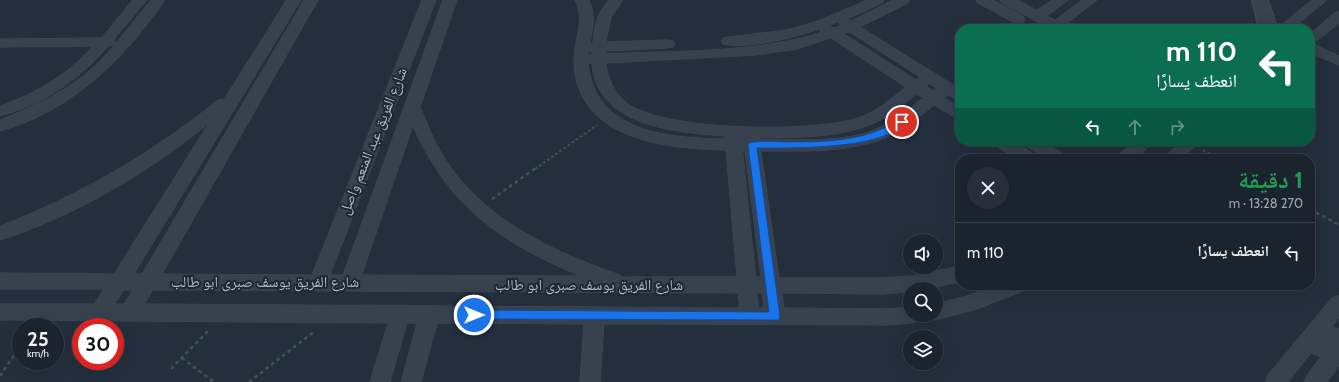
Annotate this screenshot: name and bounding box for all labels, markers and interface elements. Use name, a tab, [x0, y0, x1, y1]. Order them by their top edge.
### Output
text: 110 m	[1166, 34, 1237, 68]
icon: left	[1251, 40, 1303, 92]
street label: شارع الفريق عبد المنعم واصل	[335, 65, 412, 218]
text: انعطف يسارًا	[1156, 70, 1237, 92]
pin	[885, 105, 919, 139]
icon: arrive	[891, 111, 913, 133]
icon: left	[1082, 116, 1104, 138]
icon: ahead	[1124, 116, 1146, 138]
icon: right	[1166, 116, 1188, 138]
text: 1 دقيقة	[1238, 165, 1303, 194]
button: close	[967, 167, 1009, 209]
text: 270 m · 13:28	[1229, 195, 1303, 211]
map controls	[903, 234, 943, 370]
button: sound	[903, 234, 943, 274]
text: انعطف يسارًا	[1198, 242, 1269, 260]
icon: left	[1281, 242, 1303, 264]
text: 110 m	[967, 244, 1004, 262]
street label: شارع الفريق يوسف صبرى ابو طالب	[171, 273, 359, 292]
street label: شارع الفريق يوسف صبرى ابو طالب	[495, 276, 683, 295]
button: search	[903, 282, 943, 322]
position arrow	[453, 294, 495, 336]
speed limit sign: 30	[72, 318, 124, 370]
text: 25	[27, 327, 49, 351]
button: layers	[903, 330, 943, 370]
text: km/h	[27, 347, 49, 360]

